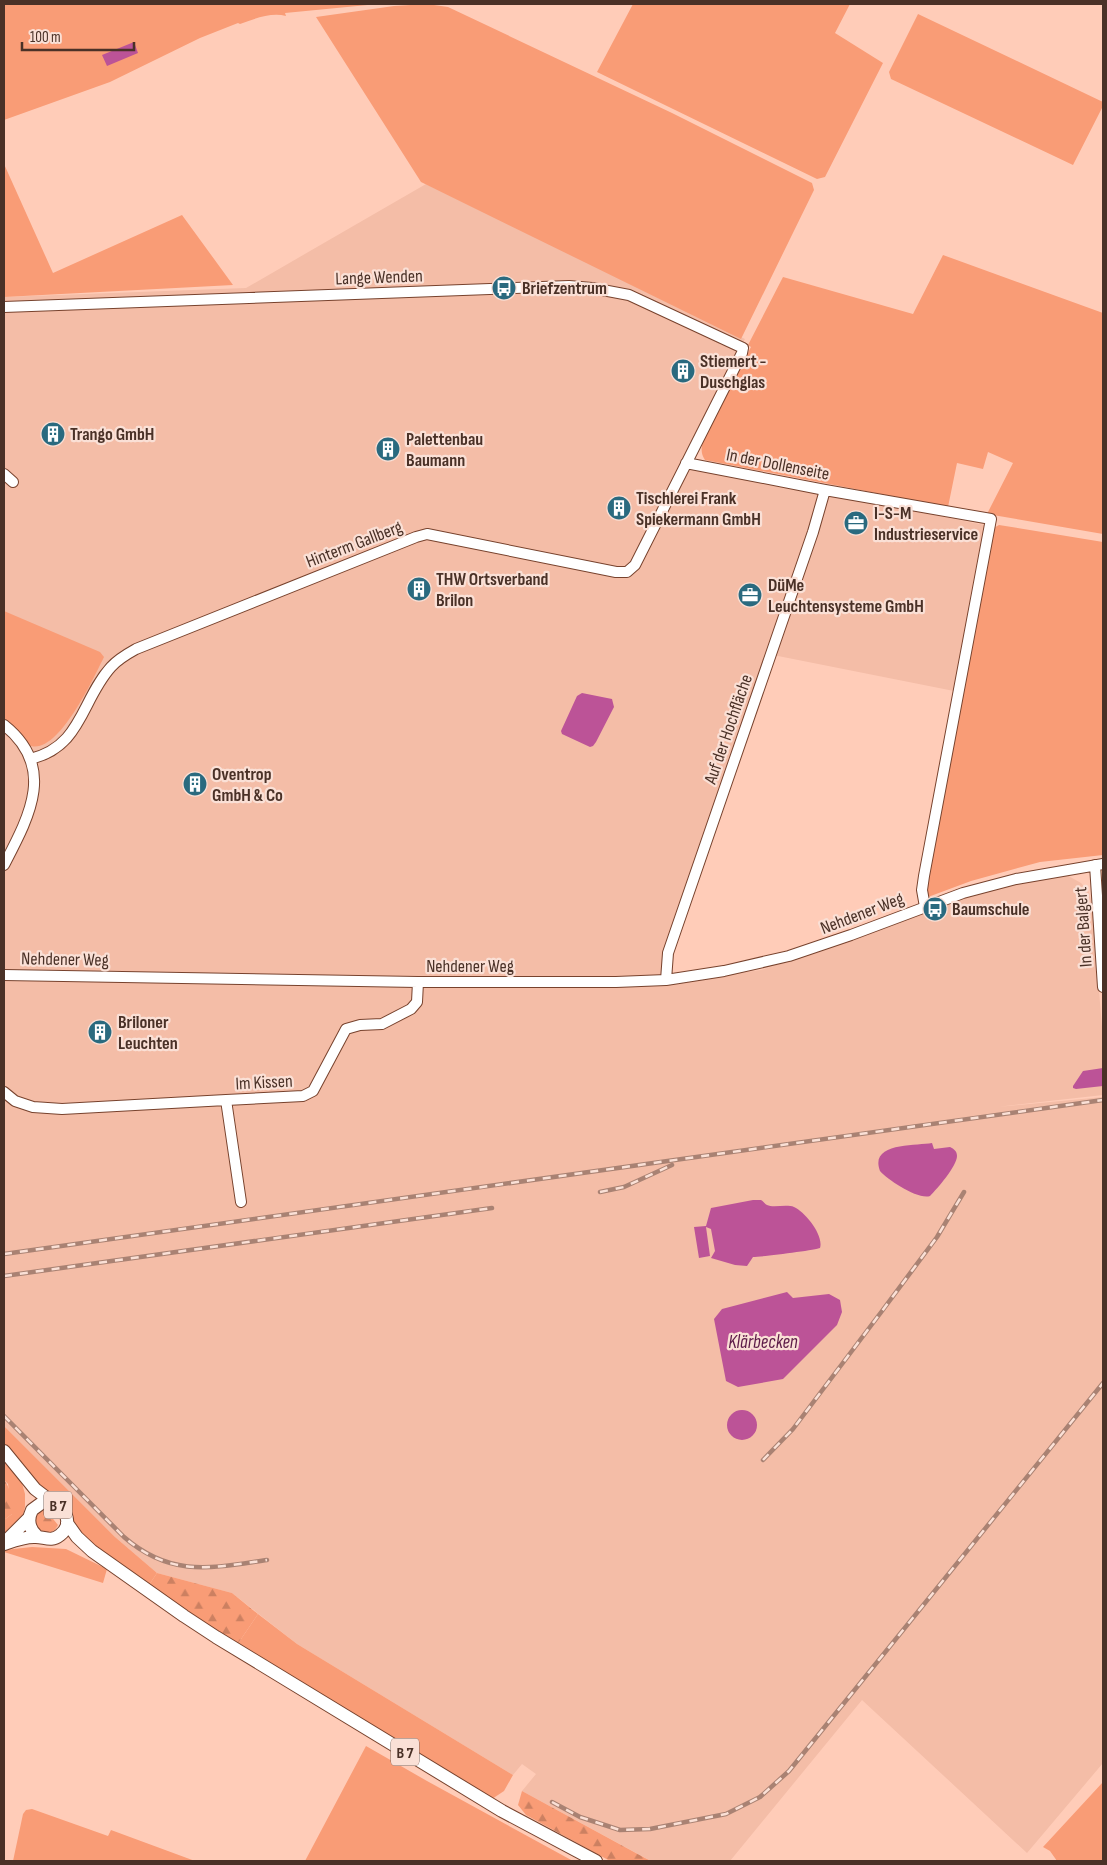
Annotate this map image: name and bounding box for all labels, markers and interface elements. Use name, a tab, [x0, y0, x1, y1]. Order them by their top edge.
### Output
scale bar	[22, 20, 135, 52]
text: 100 m	[30, 28, 61, 47]
street label: Lange Wenden	[335, 265, 423, 290]
bus stop icon: Briefzentrum	[491, 275, 517, 301]
place label: Briefzentrum	[522, 278, 607, 299]
place label: Stiemert - Duschglas	[700, 351, 767, 393]
building icon: Stiemert - Duschglas	[670, 358, 696, 384]
building icon: Trango GmbH	[40, 421, 66, 447]
place label: Trango GmbH	[70, 424, 154, 445]
place label: Palettenbau Baumann	[406, 429, 483, 471]
building icon: Palettenbau Baumann	[375, 436, 401, 462]
street label: In der Dollenseite	[725, 444, 831, 485]
place label: Tischlerei Frank Spiekermann GmbH	[636, 488, 761, 530]
building icon: Tischlerei Frank Spiekermann GmbH	[606, 495, 632, 521]
place label: I-S-M Industrieservice	[874, 503, 978, 545]
office icon: I-S-M Industrieservice	[843, 510, 869, 536]
street label: Hinterm Gallberg	[303, 516, 405, 572]
place label: THW Ortsverband Brilon	[436, 569, 549, 611]
place label: DüMe Leuchtensysteme GmbH	[768, 575, 924, 617]
building icon: THW Ortsverband Brilon	[406, 576, 432, 602]
office icon: DüMe Leuchtensysteme GmbH	[737, 582, 763, 608]
street label: Auf der Hochfläche	[700, 672, 757, 788]
place label: Oventrop GmbH & Co	[212, 764, 283, 806]
building icon: Oventrop GmbH & Co	[182, 771, 208, 797]
street label: In der Balgert	[1070, 886, 1097, 968]
street label: Nehdener Weg	[817, 888, 907, 939]
bus stop icon: Baumschule	[922, 896, 948, 922]
place label: Baumschule	[952, 899, 1030, 920]
street label: Nehdener Weg	[21, 948, 109, 971]
street label: Nehdener Weg	[426, 956, 514, 977]
place label: Briloner Leuchten	[118, 1012, 178, 1054]
building icon: Briloner Leuchten	[87, 1019, 113, 1045]
street label: Im Kissen	[235, 1071, 293, 1094]
water label: Klärbecken	[728, 1331, 798, 1354]
road number: B 7	[44, 1492, 72, 1518]
road number: B 7	[391, 1738, 419, 1765]

